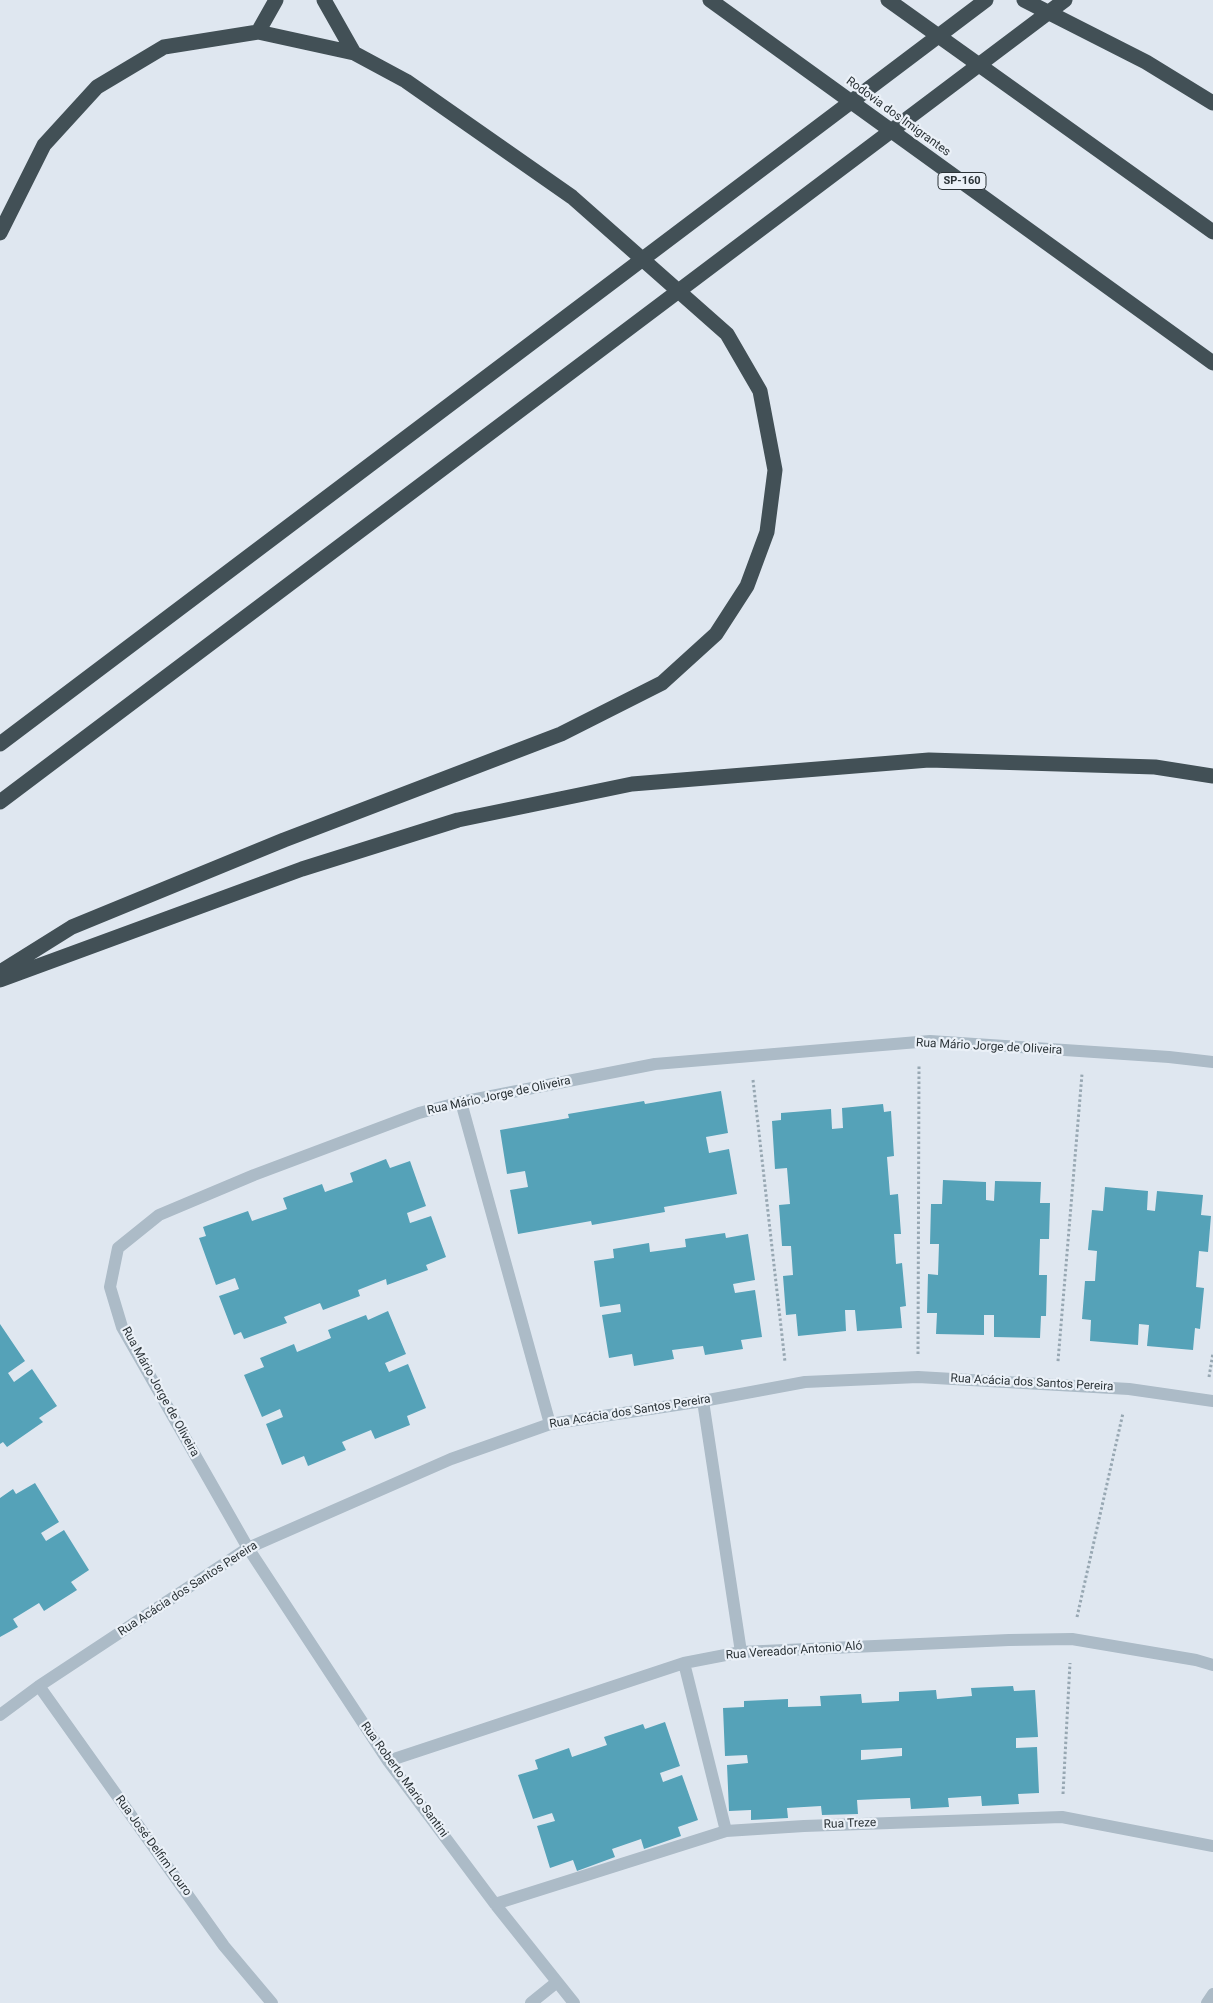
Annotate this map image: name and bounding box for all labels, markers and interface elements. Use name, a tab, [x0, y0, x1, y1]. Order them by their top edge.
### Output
street label: Rodovia dos Imigrantes	[843, 74, 953, 160]
road number: SP-160	[938, 172, 986, 190]
street label: Rua Mário Jorge de Oliveira	[916, 1036, 1062, 1058]
street label: Rua Mário Jorge de Oliveira	[426, 1074, 572, 1118]
street label: Rua Mário Jorge de Oliveira	[118, 1324, 202, 1460]
street label: Rua Acácia dos Santos Pereira	[950, 1372, 1114, 1394]
street label: Rua Acácia dos Santos Pereira	[548, 1392, 712, 1432]
street label: Rua Acácia dos Santos Pereira	[116, 1539, 260, 1639]
street label: Rua Vereador Antonio Aló	[725, 1639, 863, 1663]
street label: Rua Roberto Mario Santini	[357, 1719, 451, 1841]
street label: Rua José Delfim Louro	[112, 1793, 194, 1899]
street label: Rua Treze	[823, 1816, 877, 1832]

